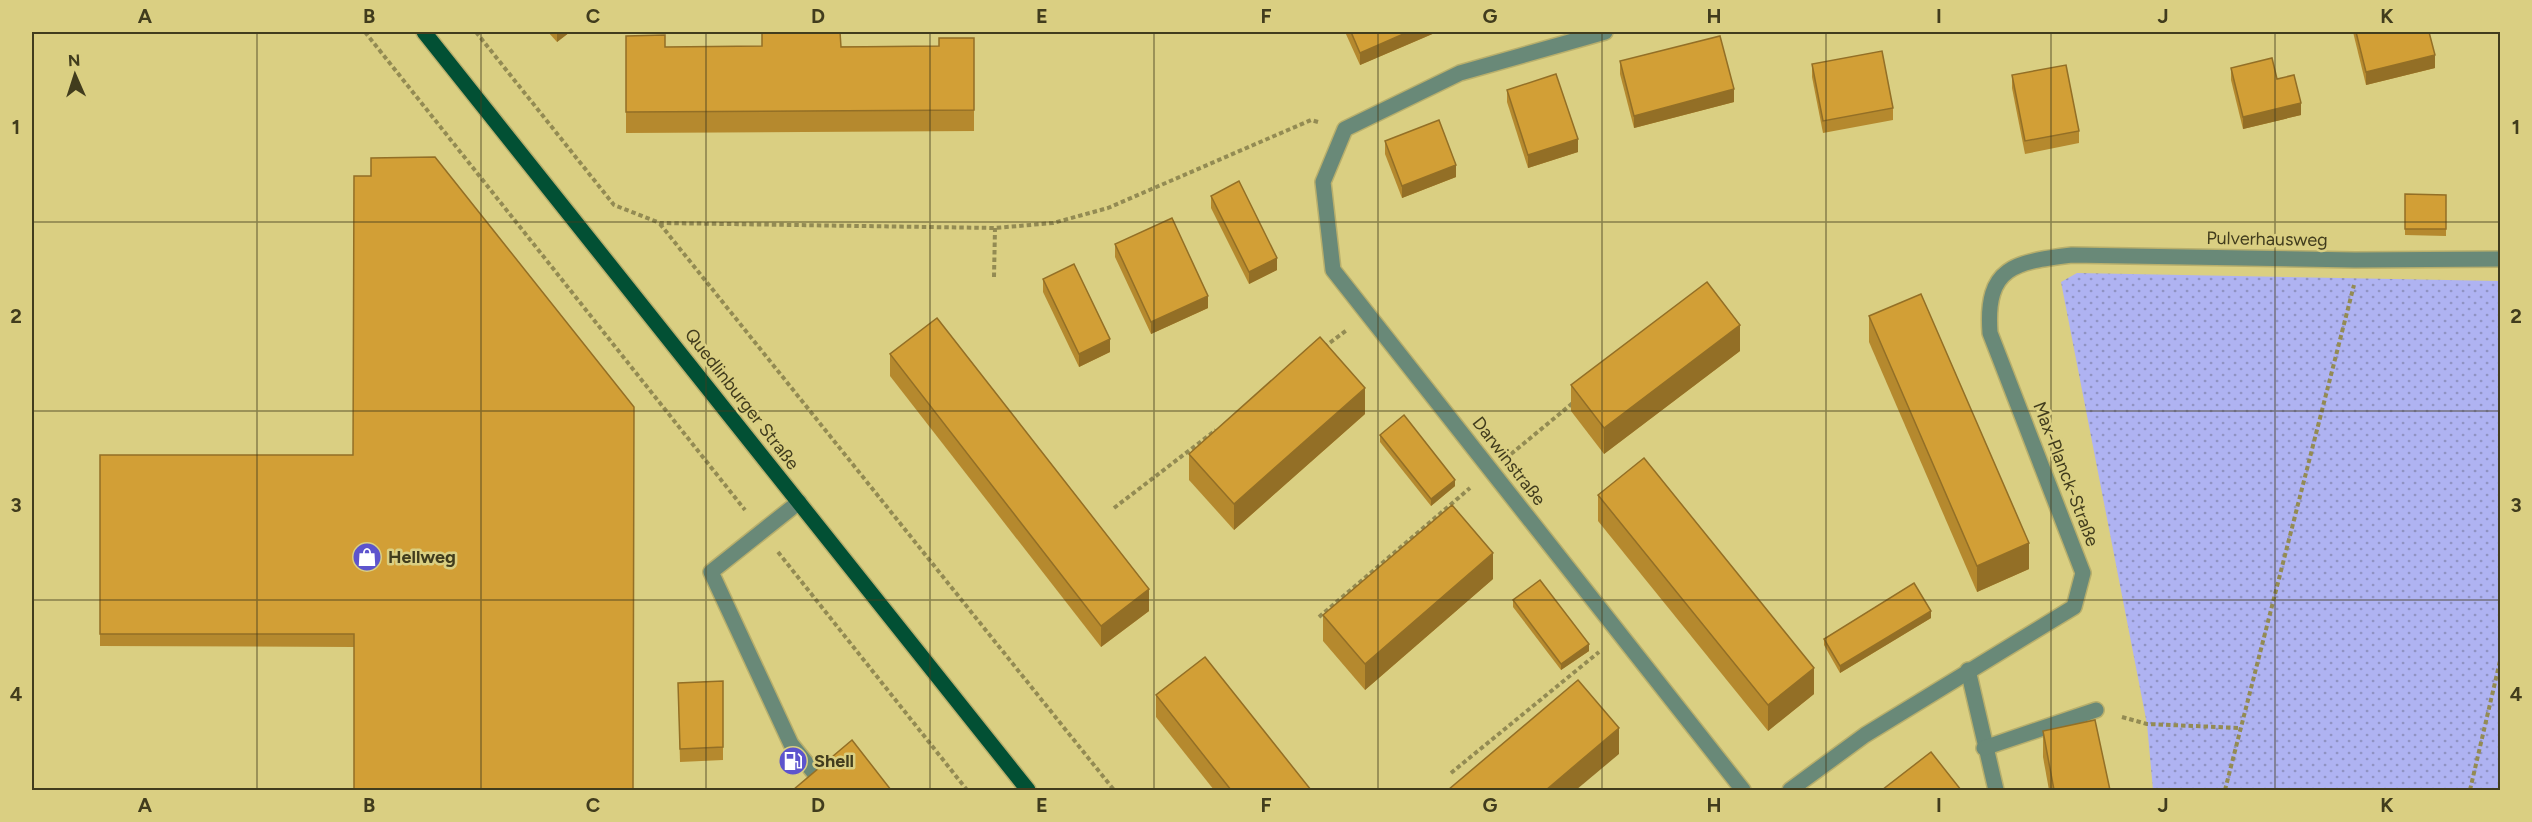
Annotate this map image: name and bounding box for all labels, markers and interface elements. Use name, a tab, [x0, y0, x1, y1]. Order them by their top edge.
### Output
text: A	[138, 4, 153, 28]
text: B	[363, 4, 375, 28]
text: C	[586, 4, 600, 28]
text: D	[811, 4, 825, 28]
text: E	[1036, 4, 1048, 28]
text: F	[1260, 4, 1272, 28]
text: G	[1483, 4, 1498, 28]
text: H	[1707, 4, 1722, 28]
text: I	[1936, 4, 1942, 28]
text: J	[2157, 4, 2169, 28]
text: K	[2380, 4, 2394, 28]
north arrow	[45, 45, 105, 105]
text: N	[68, 51, 81, 70]
text: 1	[12, 115, 20, 139]
text: 1	[2512, 115, 2520, 139]
street label: Pulverhausweg	[2206, 227, 2328, 251]
text: 2	[10, 304, 22, 328]
text: 2	[2510, 304, 2522, 328]
street label: Quedlinburger Straße	[680, 324, 804, 474]
street label: Max-Planck-Straße	[2028, 399, 2104, 550]
street label: Darwinstraße	[1468, 412, 1551, 510]
text: 3	[10, 493, 22, 517]
text: 3	[2510, 493, 2522, 517]
shop icon: Hellweg	[351, 541, 383, 573]
place label: Hellweg	[388, 546, 456, 568]
text: 4	[10, 682, 23, 706]
text: 4	[2510, 682, 2523, 706]
fuel station icon: Shell	[777, 745, 809, 777]
place label: Shell	[814, 750, 854, 772]
text: A	[138, 793, 153, 817]
text: B	[363, 793, 375, 817]
text: C	[586, 793, 600, 817]
text: D	[811, 793, 825, 817]
text: E	[1036, 793, 1048, 817]
text: F	[1260, 793, 1272, 817]
text: G	[1483, 793, 1498, 817]
text: H	[1707, 793, 1722, 817]
text: I	[1936, 793, 1942, 817]
text: J	[2157, 793, 2169, 817]
text: K	[2380, 793, 2394, 817]

